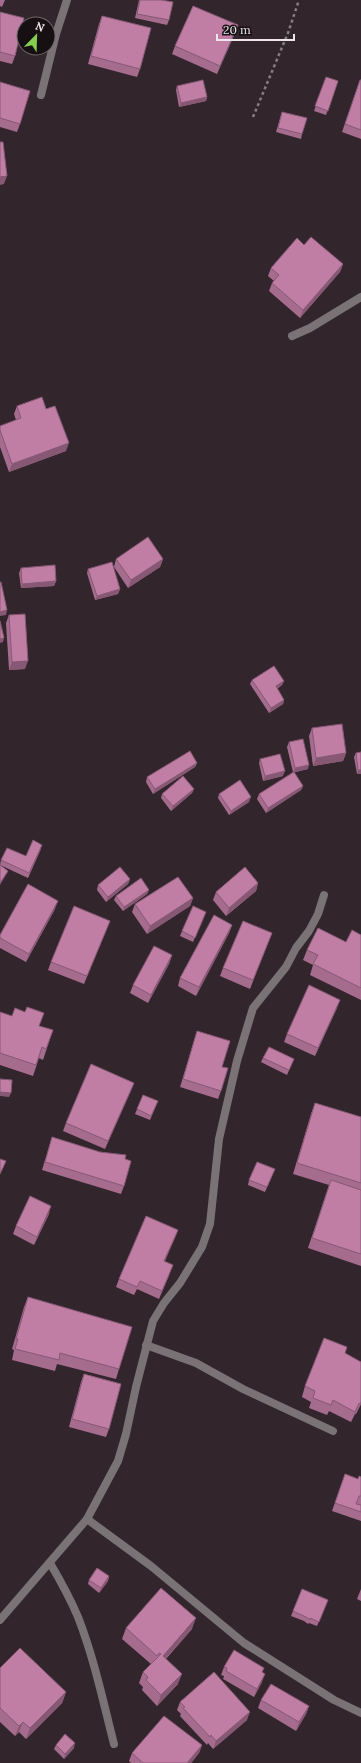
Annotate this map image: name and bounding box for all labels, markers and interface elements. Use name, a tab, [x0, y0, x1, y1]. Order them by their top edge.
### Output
north arrow	[16, 16, 56, 56]
scale bar	[217, 16, 294, 42]
text: N	[33, 19, 47, 35]
text: 20 m	[223, 22, 251, 37]

